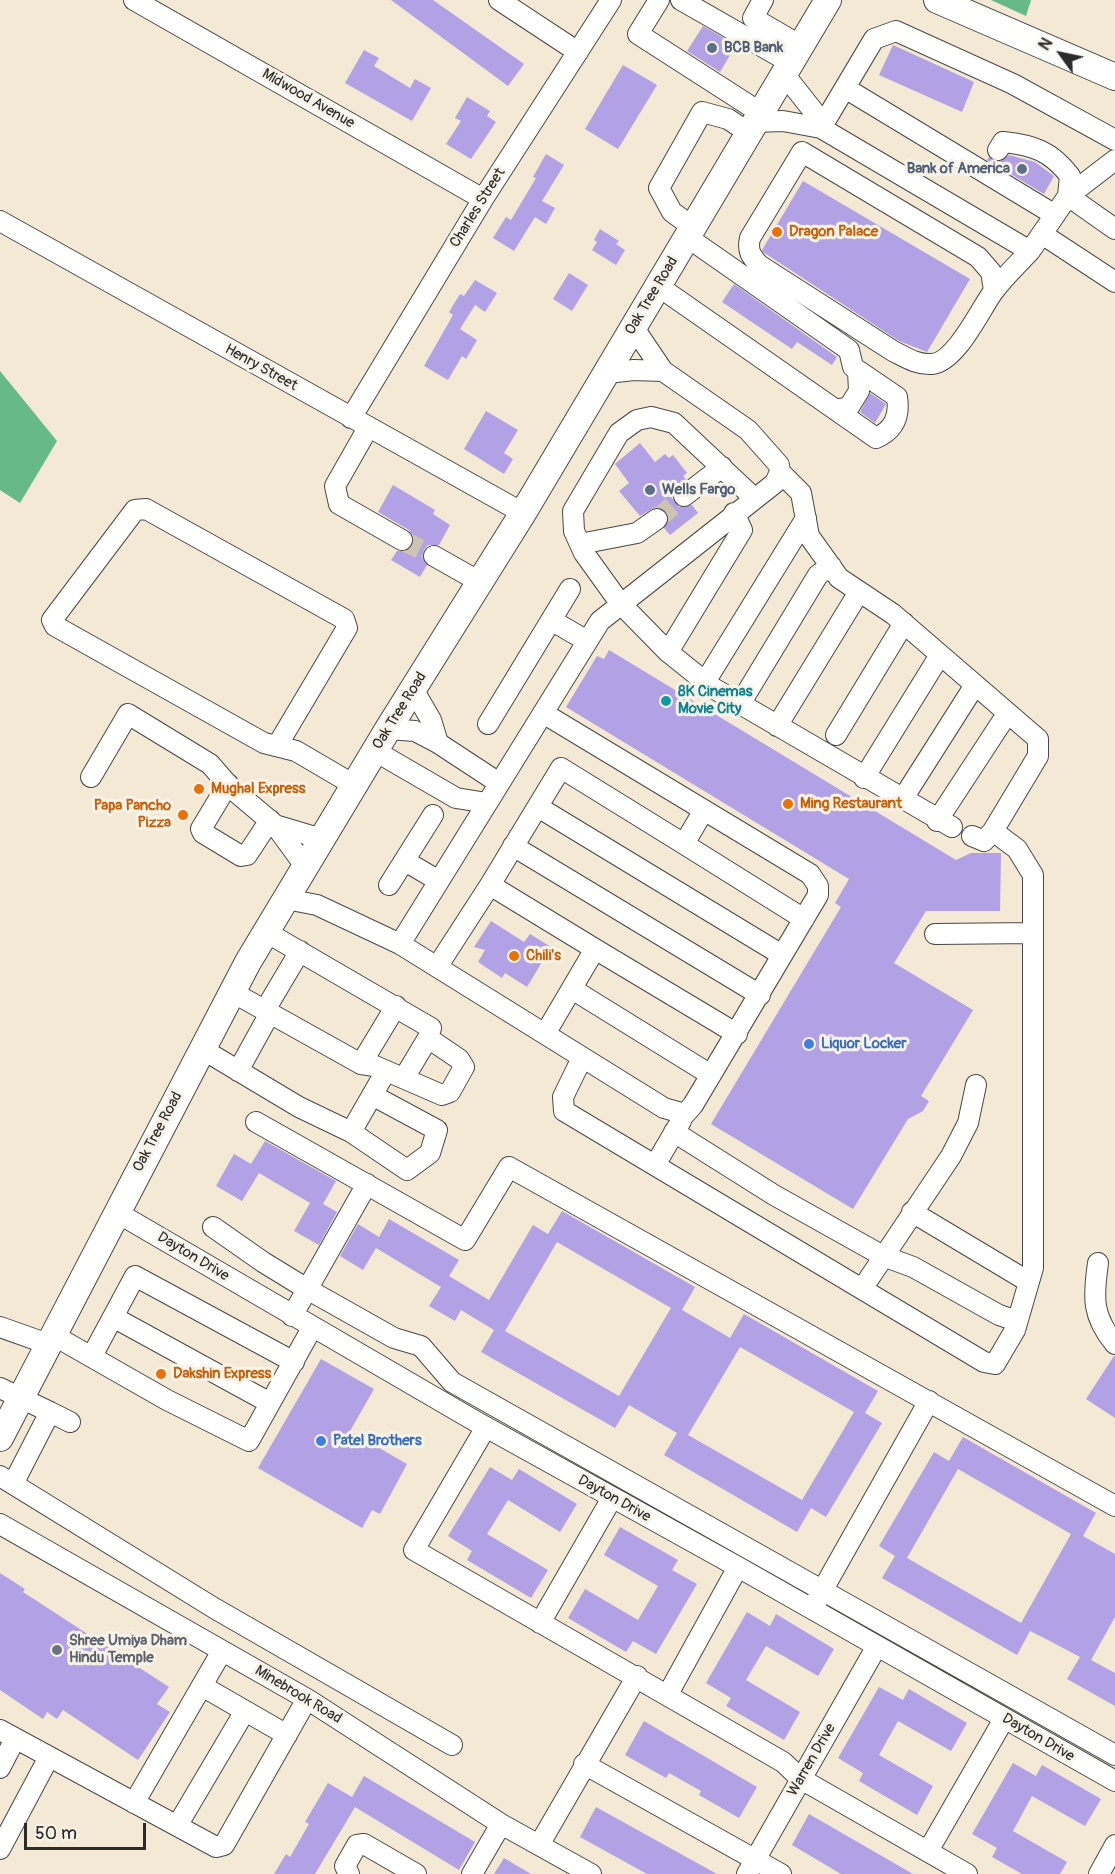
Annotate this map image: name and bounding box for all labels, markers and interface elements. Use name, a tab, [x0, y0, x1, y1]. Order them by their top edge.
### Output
north arrow	[1031, 24, 1091, 84]
text: N	[1035, 34, 1057, 54]
place label: BCB Bank	[724, 39, 783, 57]
marker: BCB Bank	[705, 41, 719, 55]
street label: Midwood Avenue	[259, 65, 357, 133]
place label: Bank of America	[907, 160, 1010, 178]
marker: Bank of America	[1015, 162, 1029, 176]
street label: Charles Street	[446, 165, 510, 251]
place label: Dragon Palace	[789, 223, 878, 241]
marker: Dragon Palace	[770, 225, 784, 239]
street label: Oak Tree Road	[622, 254, 682, 338]
street label: Henry Street	[222, 341, 300, 395]
place label: Wells Fargo	[662, 481, 735, 499]
marker: Wells Fargo	[643, 483, 657, 497]
street label: Oak Tree Road	[369, 669, 431, 753]
place label: 8K Cinemas Movie City	[678, 683, 752, 718]
marker: 8K Cinemas Movie City	[659, 694, 673, 708]
place label: Mughal Express	[211, 780, 305, 798]
marker: Mughal Express	[192, 782, 206, 796]
place label: Ming Restaurant	[800, 795, 902, 813]
place label: Papa Pancho Pizza	[94, 797, 171, 832]
marker: Ming Restaurant	[781, 797, 795, 811]
marker: Papa Pancho Pizza	[176, 808, 190, 822]
place label: Chili's	[526, 947, 561, 965]
marker: Chili's	[507, 949, 521, 963]
place label: Liquor Locker	[821, 1035, 906, 1053]
marker: Liquor Locker	[802, 1037, 816, 1051]
street label: Oak Tree Road	[129, 1089, 187, 1175]
street label: Dayton Drive	[154, 1229, 232, 1285]
place label: Dakshin Express	[173, 1365, 271, 1383]
marker: Dakshin Express	[154, 1367, 168, 1381]
place label: Patel Brothers	[333, 1432, 422, 1450]
marker: Patel Brothers	[314, 1434, 328, 1448]
street label: Dayton Drive	[574, 1472, 654, 1526]
place label: Shree Umiya Dham Hindu Temple	[69, 1632, 187, 1667]
marker: Shree Umiya Dham Hindu Temple	[50, 1643, 64, 1657]
street label: Minebrook Road	[251, 1662, 345, 1728]
street label: Dayton Drive	[999, 1710, 1077, 1766]
street label: Warren Drive	[784, 1720, 840, 1800]
scale bar	[27, 1811, 148, 1849]
text: 50 m	[35, 1822, 77, 1845]

